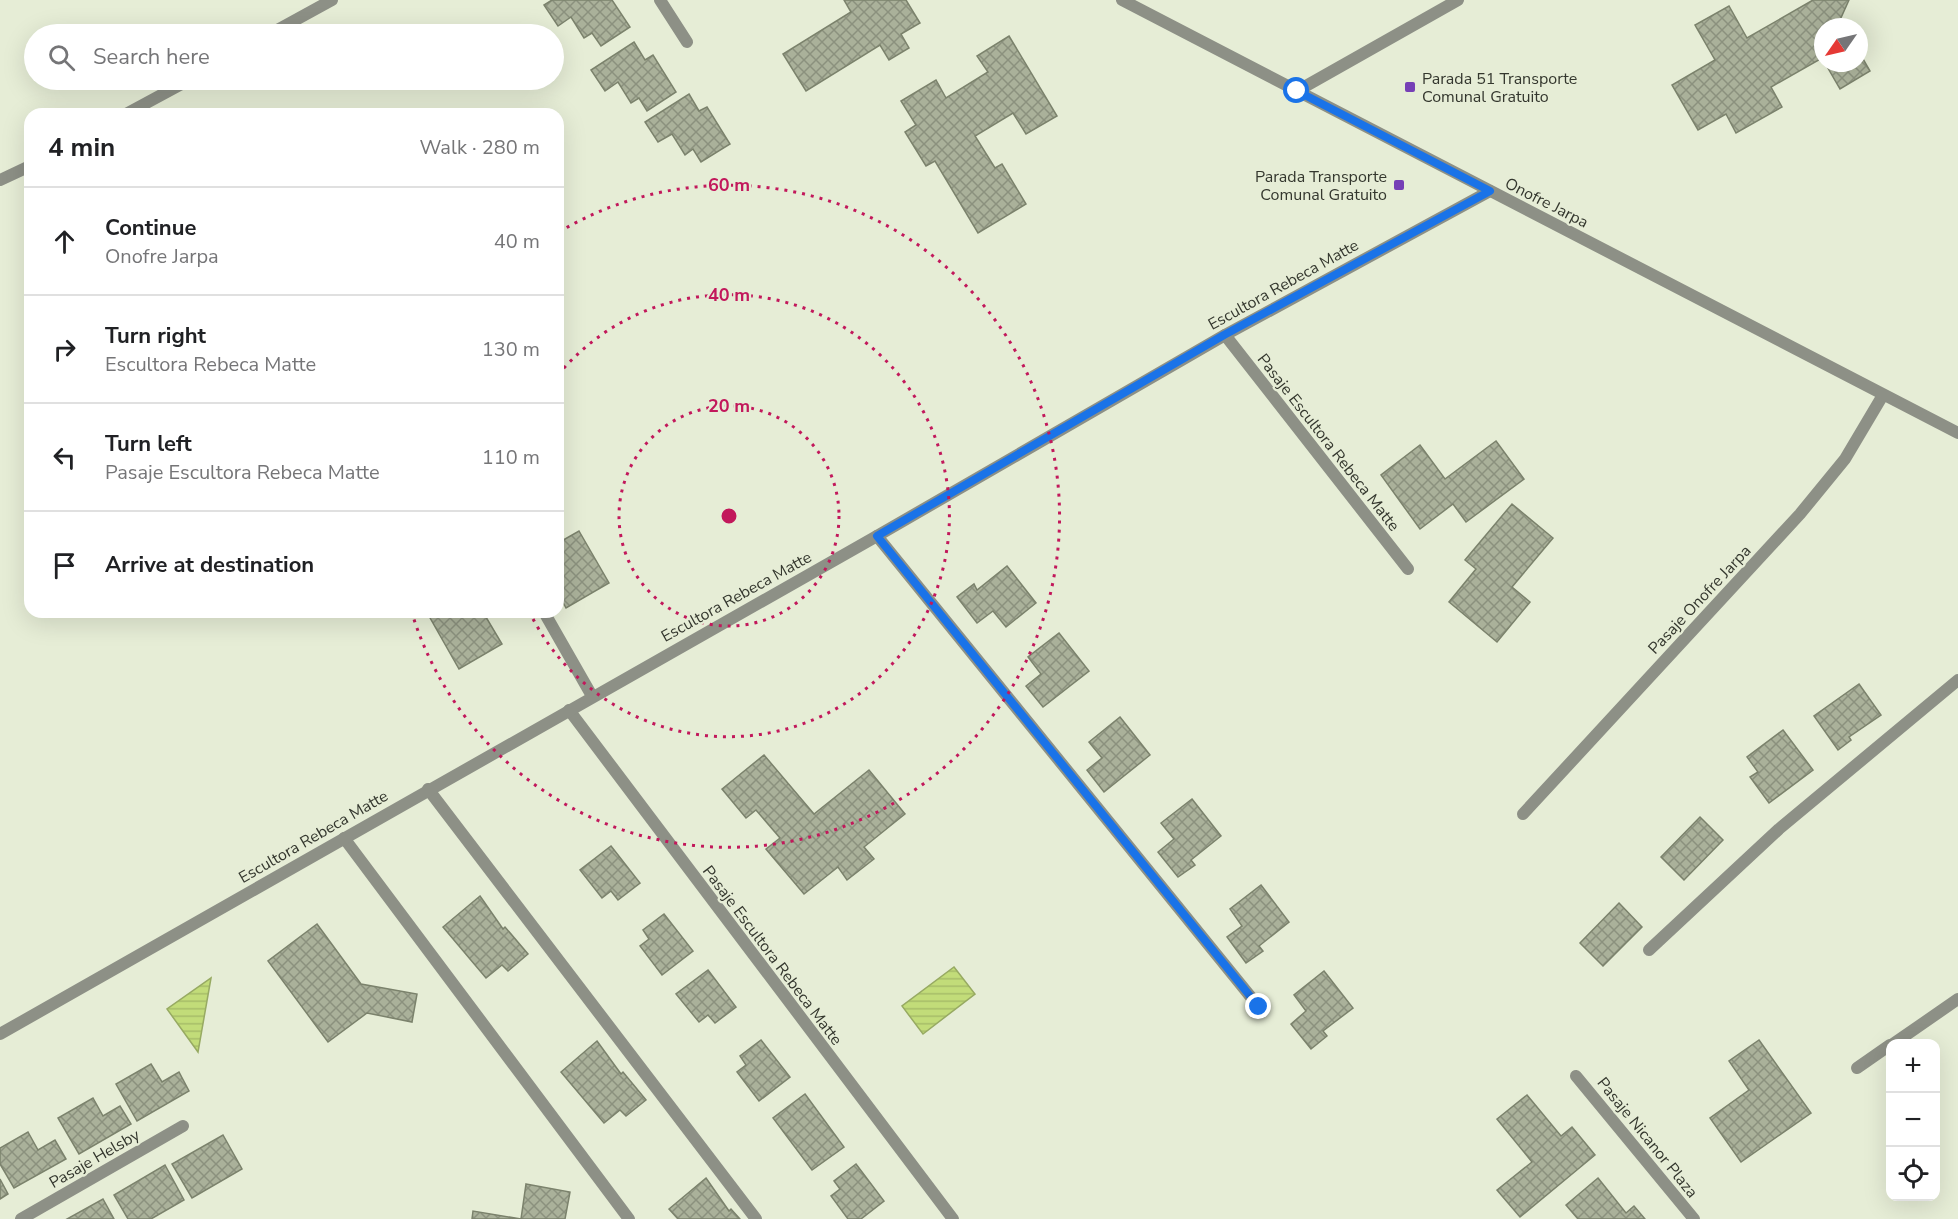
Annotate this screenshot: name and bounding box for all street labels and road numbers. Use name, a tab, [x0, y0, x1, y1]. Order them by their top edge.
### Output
street label: Onofre Jarpa	[1501, 172, 1592, 233]
street label: Escultora Rebeca Matte	[1204, 234, 1363, 335]
street label: Pasaje Escultora Rebeca Matte	[1252, 349, 1405, 536]
street label: Pasaje Onofre Jarpa	[1643, 540, 1756, 659]
street label: Escultora Rebeca Matte	[657, 546, 816, 647]
street label: Escultora Rebeca Matte	[235, 785, 392, 889]
street label: Pasaje Escultora Rebeca Matte	[697, 861, 847, 1050]
street label: Pasaje Nicanor Plaza	[1592, 1073, 1703, 1203]
street label: Pasaje Helsby	[45, 1124, 145, 1194]

